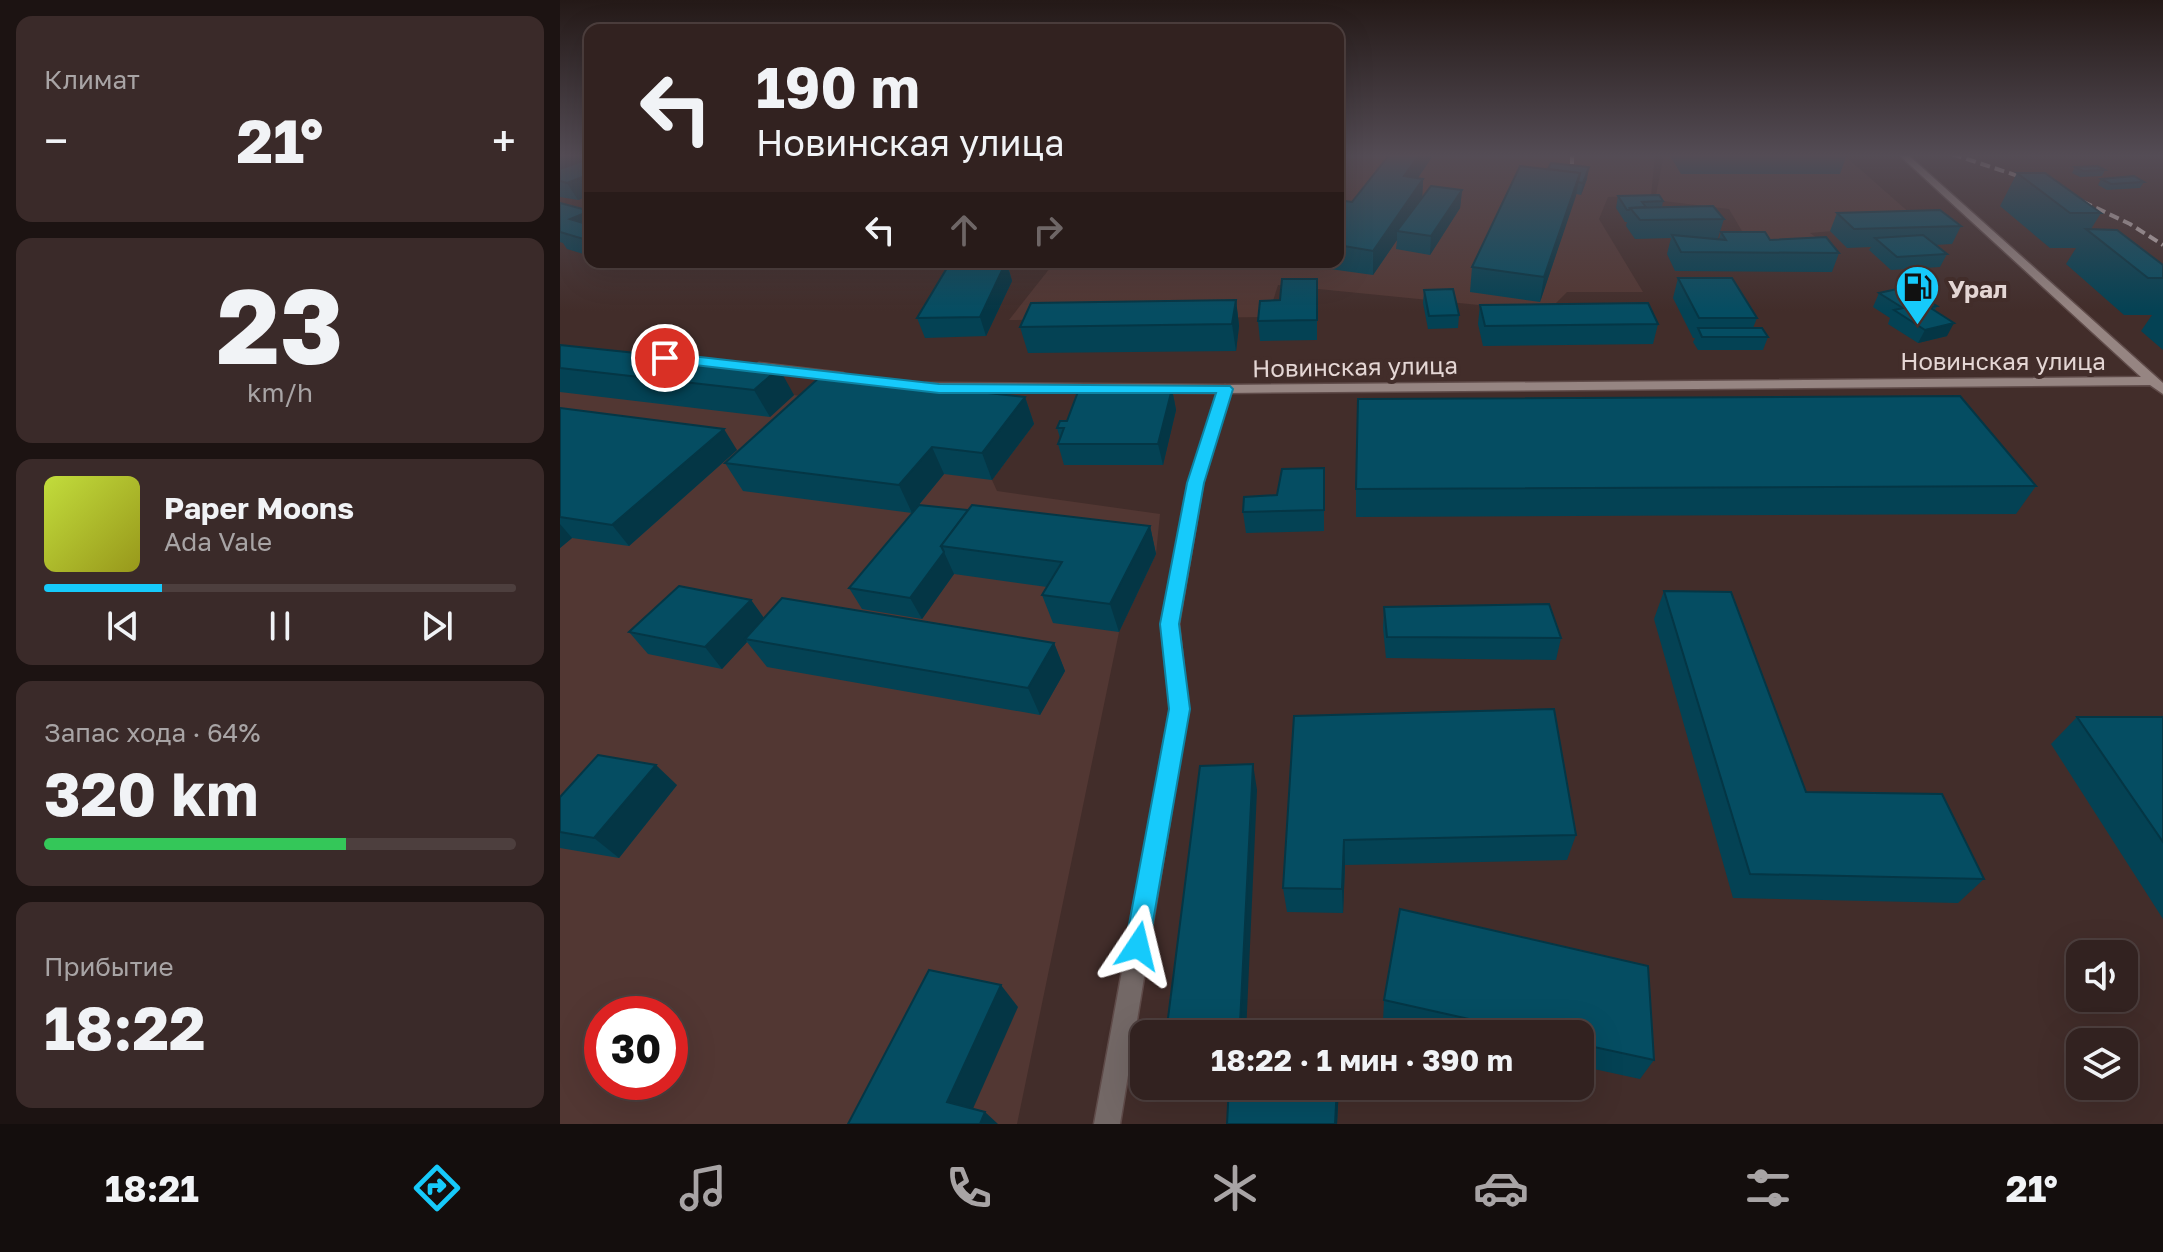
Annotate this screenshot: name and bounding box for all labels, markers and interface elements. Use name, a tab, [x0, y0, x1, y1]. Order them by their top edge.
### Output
text: 190 m	[756, 53, 920, 120]
icon: left	[624, 56, 728, 160]
text: Климат	[44, 64, 140, 95]
text: 21°	[237, 104, 323, 176]
text: −	[44, 114, 68, 167]
text: +	[492, 114, 516, 167]
text: Новинская улица	[756, 121, 1065, 164]
icon: left	[858, 208, 902, 252]
icon: ahead	[942, 208, 986, 252]
icon: right	[1026, 208, 1070, 252]
text: 23	[217, 262, 343, 387]
fuel station icon: Урал	[1893, 264, 1941, 327]
place label: Урал	[1948, 274, 2007, 303]
pin	[631, 324, 699, 392]
icon: arrive	[643, 336, 687, 380]
street label: Новинская улица	[1900, 346, 2106, 375]
street label: Новинская улица	[1252, 350, 1458, 382]
text: km/h	[247, 377, 313, 408]
text: Paper Moons	[164, 490, 354, 526]
text: Ada Vale	[164, 526, 272, 557]
icon: previous	[101, 604, 145, 648]
icon: pause	[258, 604, 302, 648]
icon: next	[415, 604, 459, 648]
text: Запас хода · 64%	[44, 717, 260, 748]
text: 320 km	[44, 757, 259, 829]
position arrow	[1096, 904, 1180, 988]
map controls	[2066, 940, 2138, 1100]
button: sound	[2066, 940, 2138, 1012]
text: Прибытие	[44, 951, 173, 982]
text: 18:22	[44, 991, 206, 1063]
speed limit sign: 30	[584, 996, 688, 1100]
button: layers	[2066, 1028, 2138, 1100]
text: 18:22 · 1 мин · 390 m	[1211, 1042, 1513, 1078]
icon: directions	[409, 1160, 465, 1216]
icon: music	[675, 1160, 731, 1216]
icon: phone	[941, 1160, 997, 1216]
icon: climate	[1207, 1160, 1263, 1216]
icon: car	[1473, 1160, 1529, 1216]
icon: filters	[1740, 1160, 1796, 1216]
text: 18:21	[105, 1167, 199, 1210]
text: 21°	[2006, 1167, 2058, 1210]

